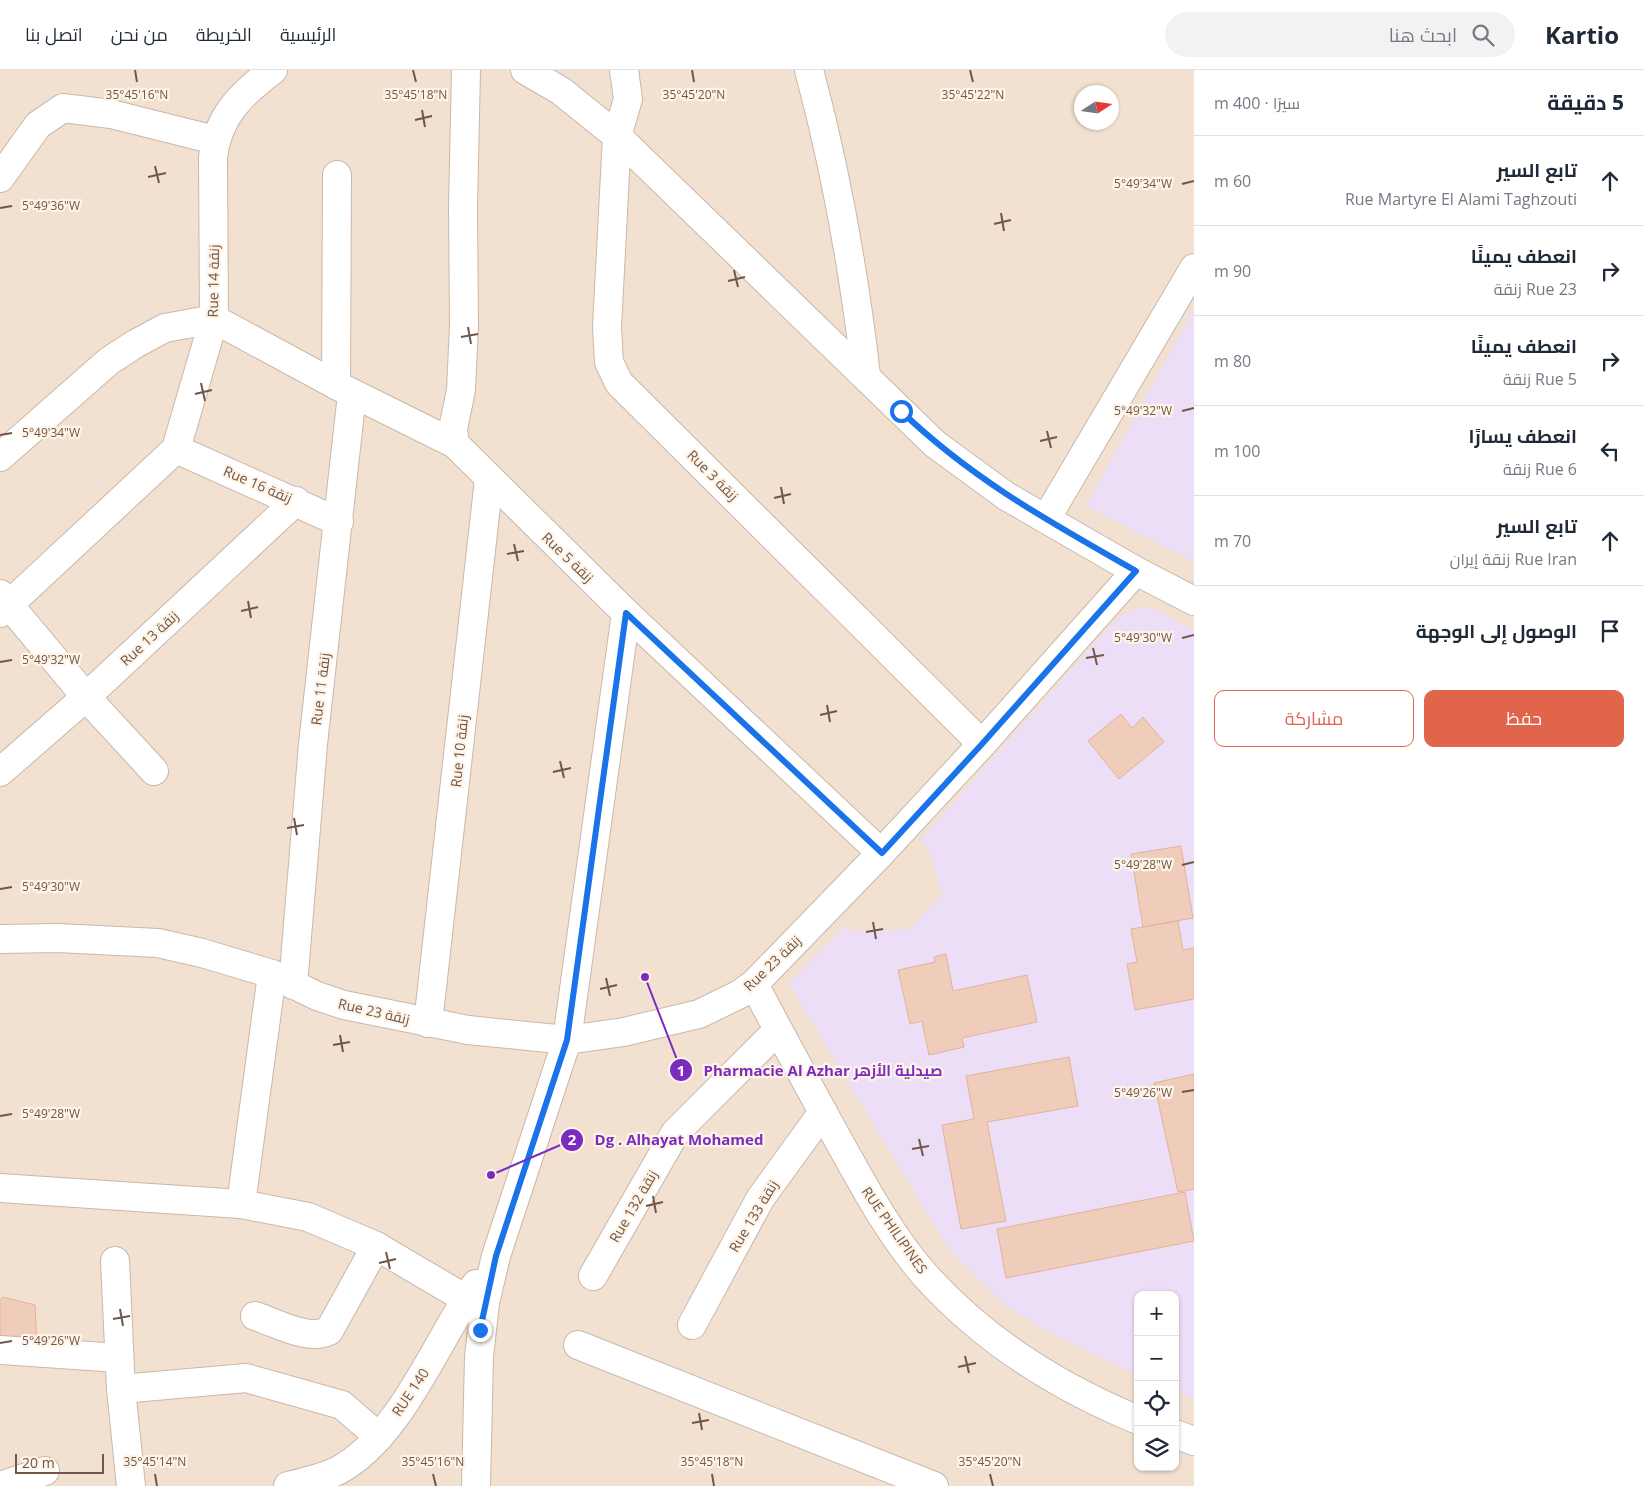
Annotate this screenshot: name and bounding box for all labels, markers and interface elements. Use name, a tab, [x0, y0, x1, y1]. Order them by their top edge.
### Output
search box	[1165, 12, 1515, 57]
text: Kartio	[1545, 18, 1619, 51]
icon: search	[1469, 21, 1497, 49]
text: اتصل بنا	[25, 22, 83, 46]
text: من نحن	[111, 22, 168, 46]
text: الخريطة	[196, 22, 252, 46]
text: الرئيسية	[280, 22, 336, 46]
text: ابحث هنا	[1389, 22, 1457, 48]
north arrow	[1074, 85, 1119, 130]
text: 35°45'16"N	[106, 86, 168, 103]
text: 35°45'18"N	[385, 86, 447, 103]
text: 35°45'20"N	[663, 86, 725, 103]
text: 35°45'22"N	[942, 86, 1004, 103]
text: 5 دقيقة	[1547, 88, 1624, 116]
text: سيرًا · 400 m	[1214, 92, 1300, 114]
text: تابع السير	[1497, 157, 1577, 183]
icon: ahead	[1596, 167, 1624, 195]
text: 60 m	[1214, 170, 1251, 192]
text: 5°49'34"W	[1114, 175, 1172, 192]
text: Rue Martyre El Alami Taghzouti	[1345, 188, 1577, 210]
text: 5°49'36"W	[22, 197, 80, 214]
text: انعطف يمينًا	[1471, 243, 1577, 269]
street label: Rue 14 زنقة	[203, 244, 223, 318]
icon: right	[1596, 257, 1624, 285]
text: 90 m	[1214, 260, 1251, 282]
text: Rue 23 زنقة	[1494, 278, 1577, 300]
text: انعطف يمينًا	[1471, 333, 1577, 359]
icon: right	[1596, 347, 1624, 375]
text: 80 m	[1214, 350, 1251, 372]
text: Rue 5 زنقة	[1503, 368, 1577, 390]
route start	[890, 400, 913, 423]
text: 5°49'32"W	[1114, 402, 1172, 419]
text: انعطف يسارًا	[1468, 423, 1577, 449]
text: 5°49'34"W	[22, 424, 80, 441]
icon: left	[1596, 437, 1624, 465]
text: 100 m	[1214, 440, 1260, 462]
street label: Rue 3 زنقة	[683, 445, 743, 505]
text: Rue 6 زنقة	[1503, 458, 1577, 480]
street label: Rue 16 زنقة	[221, 461, 295, 507]
text: تابع السير	[1497, 513, 1577, 539]
icon: ahead	[1596, 527, 1624, 555]
street label: Rue 5 زنقة	[538, 528, 598, 586]
text: 70 m	[1214, 530, 1251, 552]
text: Rue Iran زنقة إيران	[1450, 548, 1577, 570]
street label: Rue 13 زنقة	[116, 606, 182, 670]
icon: arrive	[1596, 617, 1624, 645]
text: الوصول إلى الوجهة	[1416, 618, 1577, 644]
text: 5°49'30"W	[1114, 629, 1172, 646]
text: 5°49'32"W	[22, 651, 80, 668]
street label: Rue 11 زنقة	[306, 652, 334, 726]
button: مشاركة	[1214, 690, 1414, 747]
button: حفظ	[1424, 690, 1624, 747]
street label: Rue 10 زنقة	[446, 714, 472, 788]
text: 5°49'28"W	[1114, 856, 1172, 873]
text: 5°49'30"W	[22, 878, 80, 895]
street label: Rue 23 زنقة	[739, 931, 805, 995]
street label: Rue 23 زنقة	[336, 994, 412, 1028]
callout: Pharmacie Al Azhar صيدلية الأزهر	[668, 1055, 952, 1085]
text: 1	[677, 1060, 685, 1080]
text: Pharmacie Al Azhar صيدلية الأزهر	[704, 1060, 942, 1080]
text: 5°49'26"W	[1114, 1084, 1172, 1101]
text: 5°49'28"W	[22, 1105, 80, 1122]
callout: Dg . Alhayat Mohamed	[560, 1125, 774, 1155]
text: 2	[568, 1129, 577, 1149]
text: Dg . Alhayat Mohamed	[595, 1129, 763, 1149]
street label: Rue 132 زنقة	[605, 1166, 661, 1246]
street label: Rue 133 زنقة	[724, 1176, 782, 1256]
street label: RUE PHILIPINES	[858, 1183, 932, 1277]
map controls	[1134, 1291, 1179, 1471]
button: +	[1134, 1291, 1179, 1336]
route end	[469, 1319, 492, 1342]
text: 5°49'26"W	[22, 1332, 80, 1349]
button: −	[1134, 1336, 1179, 1381]
street label: RUE 140	[387, 1364, 433, 1420]
button: locate	[1134, 1381, 1179, 1426]
button: layers	[1134, 1426, 1179, 1471]
scale bar	[15, 1451, 104, 1474]
text: 20 m	[22, 1453, 55, 1472]
text: 35°45'14"N	[124, 1453, 186, 1470]
text: 35°45'16"N	[402, 1453, 464, 1470]
text: 35°45'18"N	[681, 1453, 743, 1470]
text: 35°45'20"N	[959, 1453, 1021, 1470]

